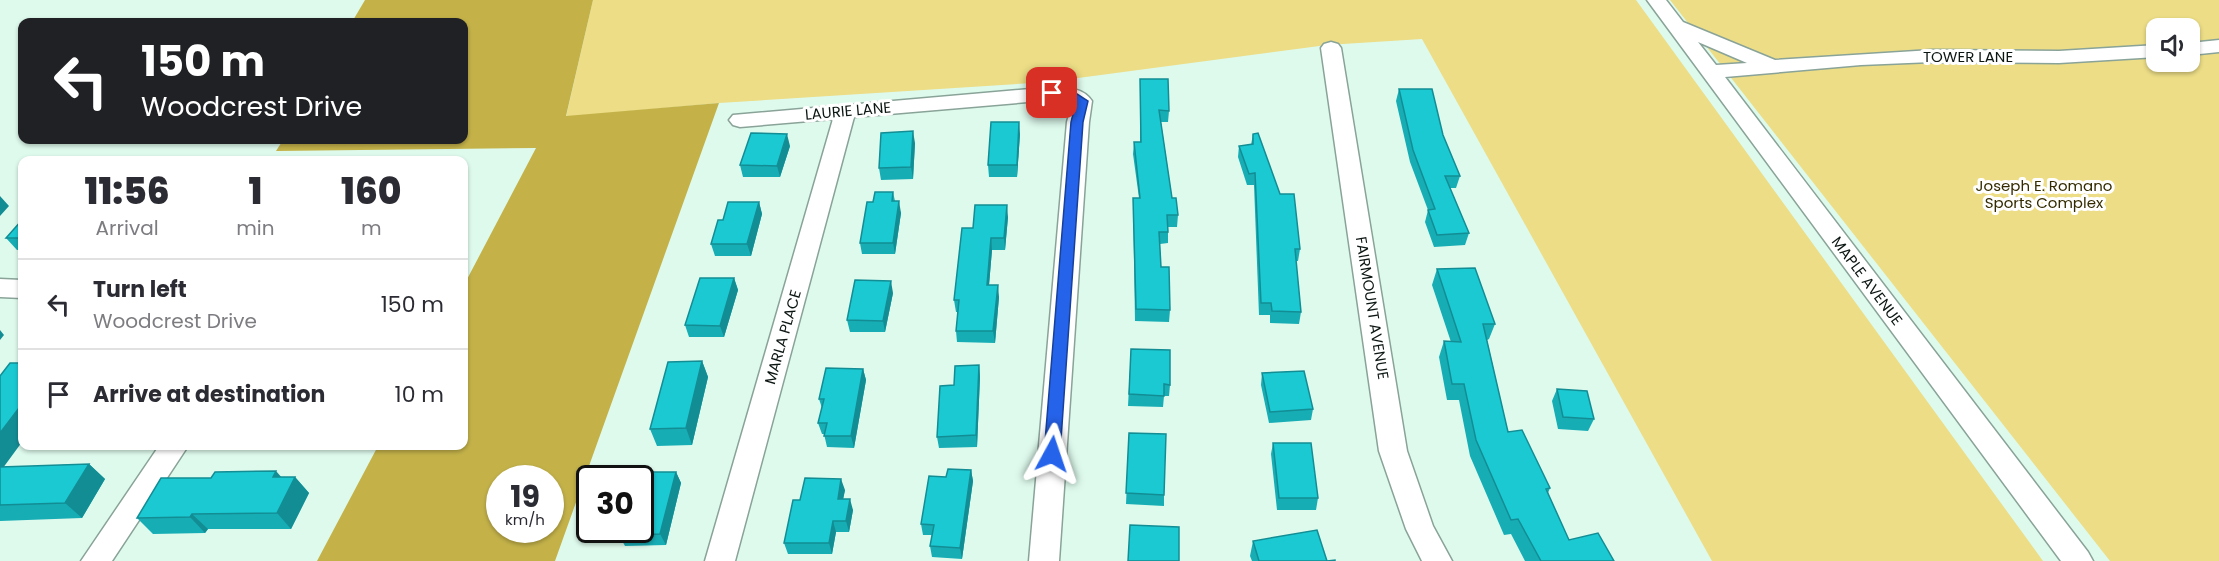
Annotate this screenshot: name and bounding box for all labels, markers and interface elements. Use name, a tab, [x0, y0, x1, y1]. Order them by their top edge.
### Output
map controls	[2146, 18, 2200, 72]
button: sound	[2146, 18, 2200, 72]
text: 150 m	[141, 32, 265, 91]
icon: left	[42, 42, 120, 120]
street label: TOWER LANE	[1923, 46, 2013, 67]
pin	[1026, 67, 1077, 118]
icon: arrive	[1035, 76, 1068, 109]
text: Woodcrest Drive	[141, 88, 362, 125]
street label: LAURIE LANE	[804, 96, 892, 125]
text: 11:56	[85, 166, 170, 217]
text: 1	[248, 166, 262, 217]
text: 160	[341, 166, 401, 217]
park label: Joseph E. Romano Sports Complex	[1976, 175, 2112, 213]
text: Arrival	[96, 214, 159, 242]
text: min	[236, 214, 275, 242]
text: m	[361, 214, 382, 242]
street label: MAPLE AVENUE	[1827, 232, 1908, 329]
street label: FAIRMOUNT AVENUE	[1351, 235, 1394, 381]
text: Turn left	[93, 274, 187, 305]
street label: MARLA PLACE	[759, 287, 806, 387]
icon: left	[42, 288, 75, 321]
text: 150 m	[381, 289, 444, 320]
text: Woodcrest Drive	[93, 307, 257, 335]
icon: arrive	[42, 378, 75, 411]
text: Arrive at destination	[93, 379, 325, 410]
text: 10 m	[395, 379, 444, 410]
position arrow	[1020, 422, 1084, 486]
speed limit sign: 30	[576, 465, 654, 543]
text: 19	[510, 475, 540, 518]
text: km/h	[505, 509, 545, 530]

